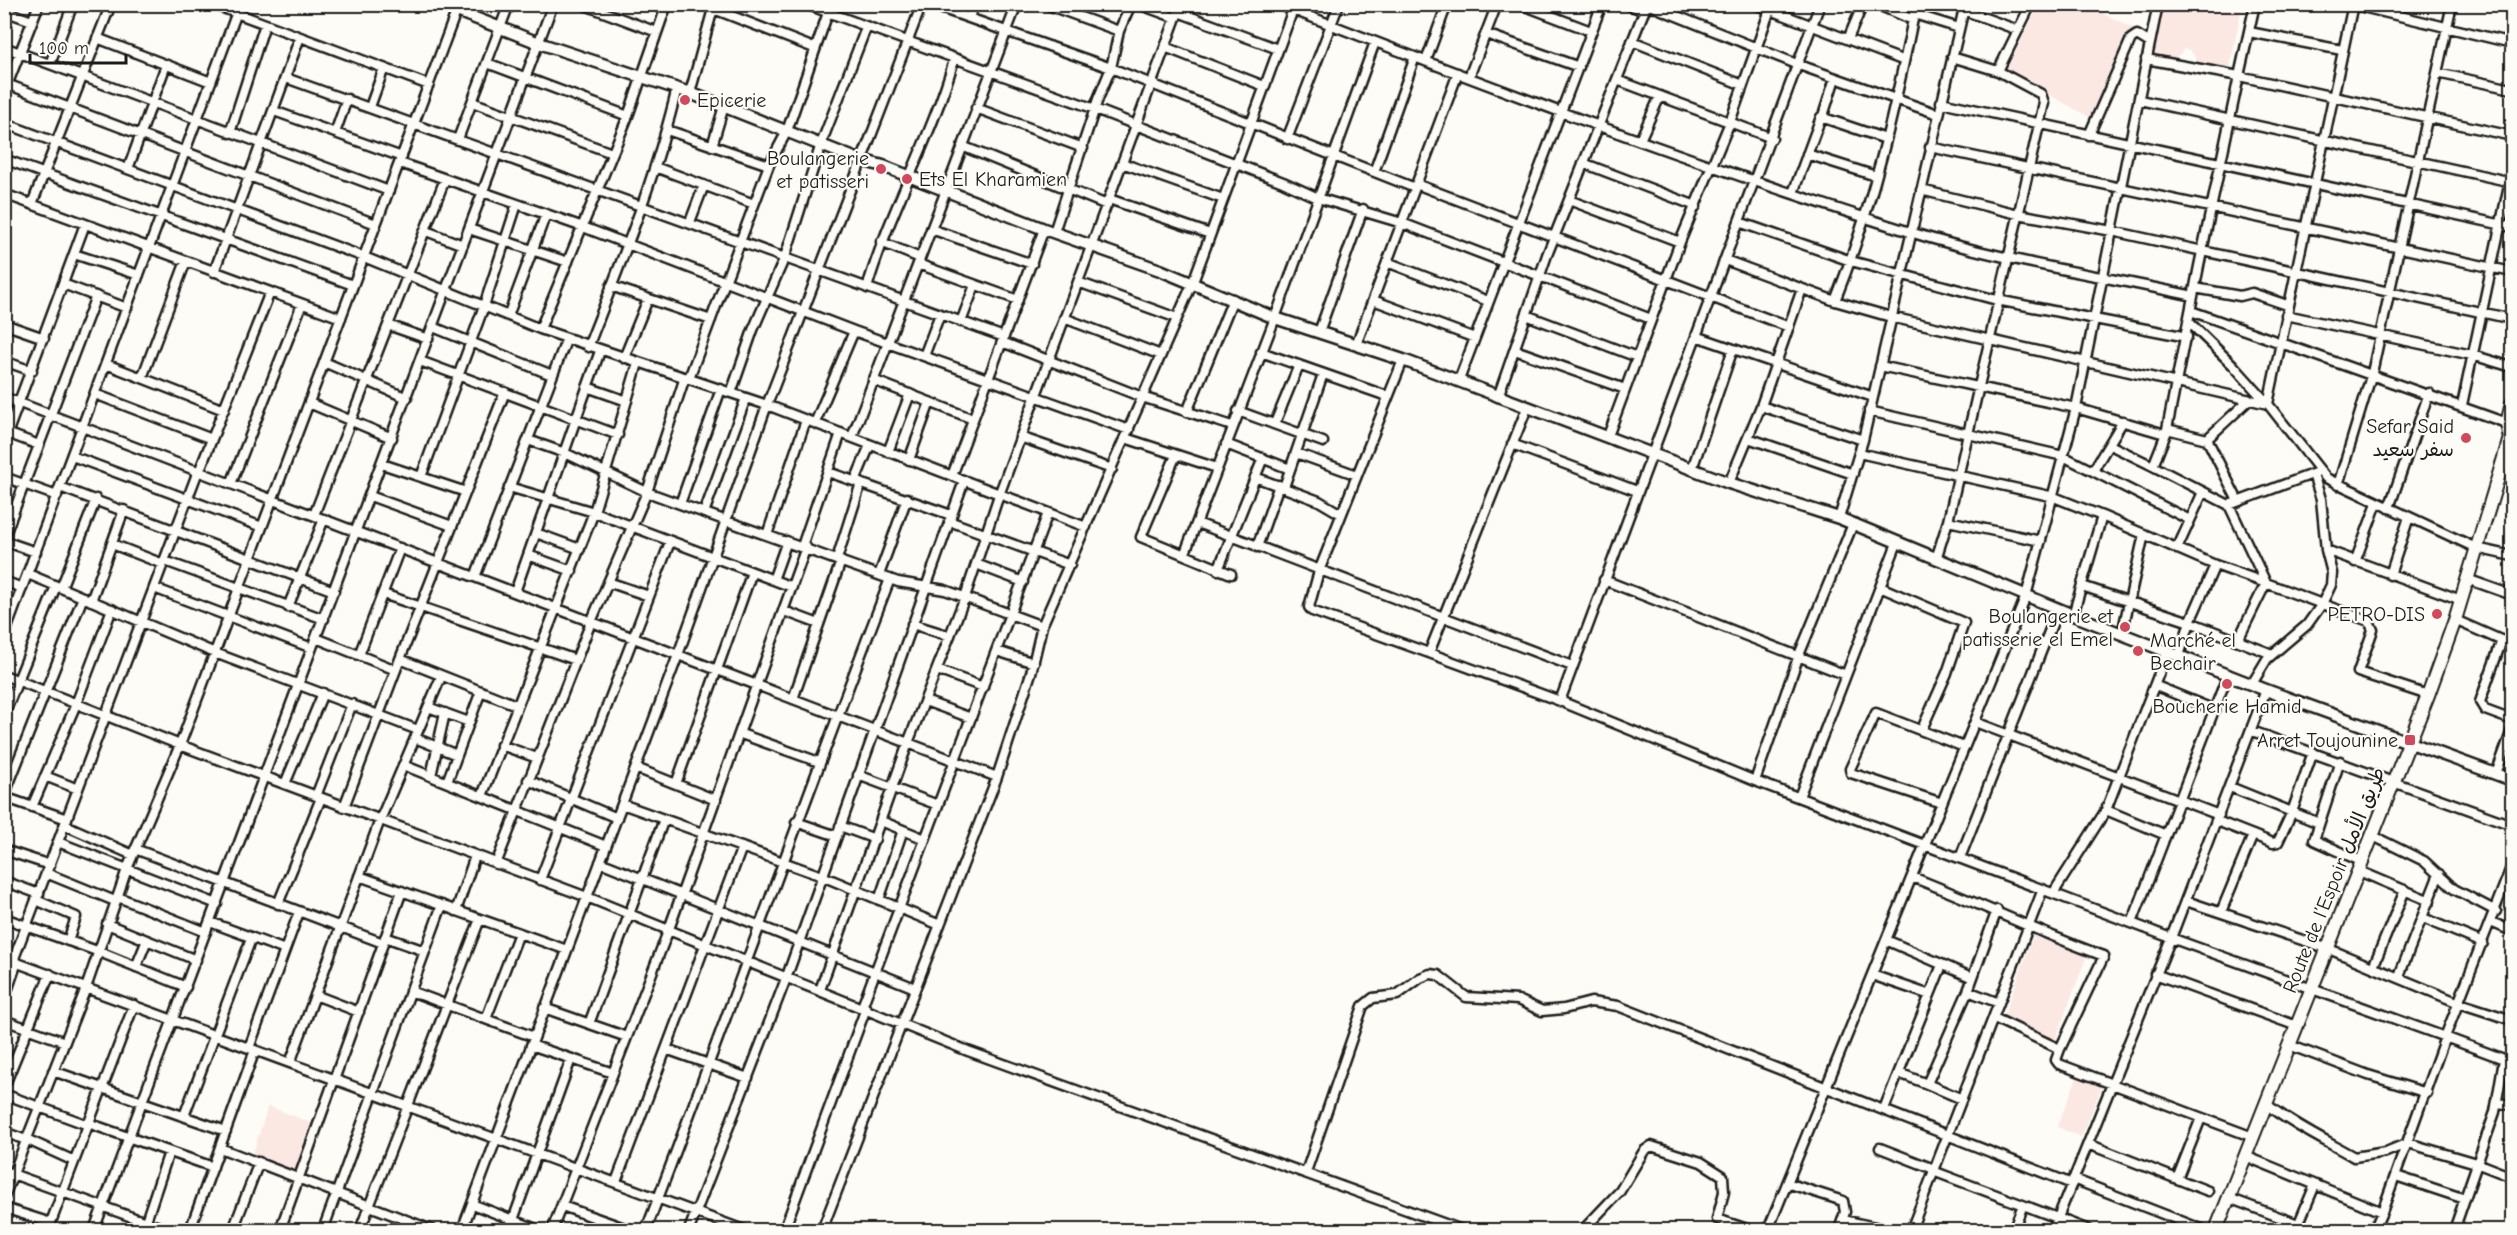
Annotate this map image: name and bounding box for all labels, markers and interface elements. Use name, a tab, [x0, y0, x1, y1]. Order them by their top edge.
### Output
scale bar	[30, 27, 126, 65]
text: 100 m	[39, 38, 89, 59]
place label: Epicerie	[697, 89, 766, 112]
marker: Epicerie	[678, 93, 692, 107]
place label: Boulangerie et patisseri	[767, 147, 869, 193]
marker: Boulangerie et patisseri	[874, 162, 888, 176]
place label: Ets El Kharamien	[919, 168, 1067, 191]
marker: Ets El Kharamien	[900, 172, 914, 186]
place label: Sefar Said سفر سعيد	[2366, 415, 2454, 461]
marker: Sefar Said سفر سعيد	[2459, 431, 2473, 445]
place label: PETRO-DIS	[2328, 603, 2425, 626]
place label: Boulangerie et patisserie el Emel	[1962, 605, 2114, 651]
marker: PETRO-DIS	[2430, 607, 2444, 621]
marker: Boulangerie et patisserie el Emel	[2118, 620, 2132, 634]
place label: Marché el Bechair	[2150, 629, 2236, 675]
marker: Marché el Bechair	[2131, 644, 2145, 658]
marker: Boucherie Hamid	[2220, 677, 2234, 691]
place label: Boucherie Hamid	[2152, 695, 2302, 718]
place label: Arret Toujounine	[2257, 729, 2398, 752]
marker: Arret Toujounine	[2403, 733, 2417, 747]
street label: Route de l’Espoir طريق الأمل	[2276, 763, 2390, 996]

